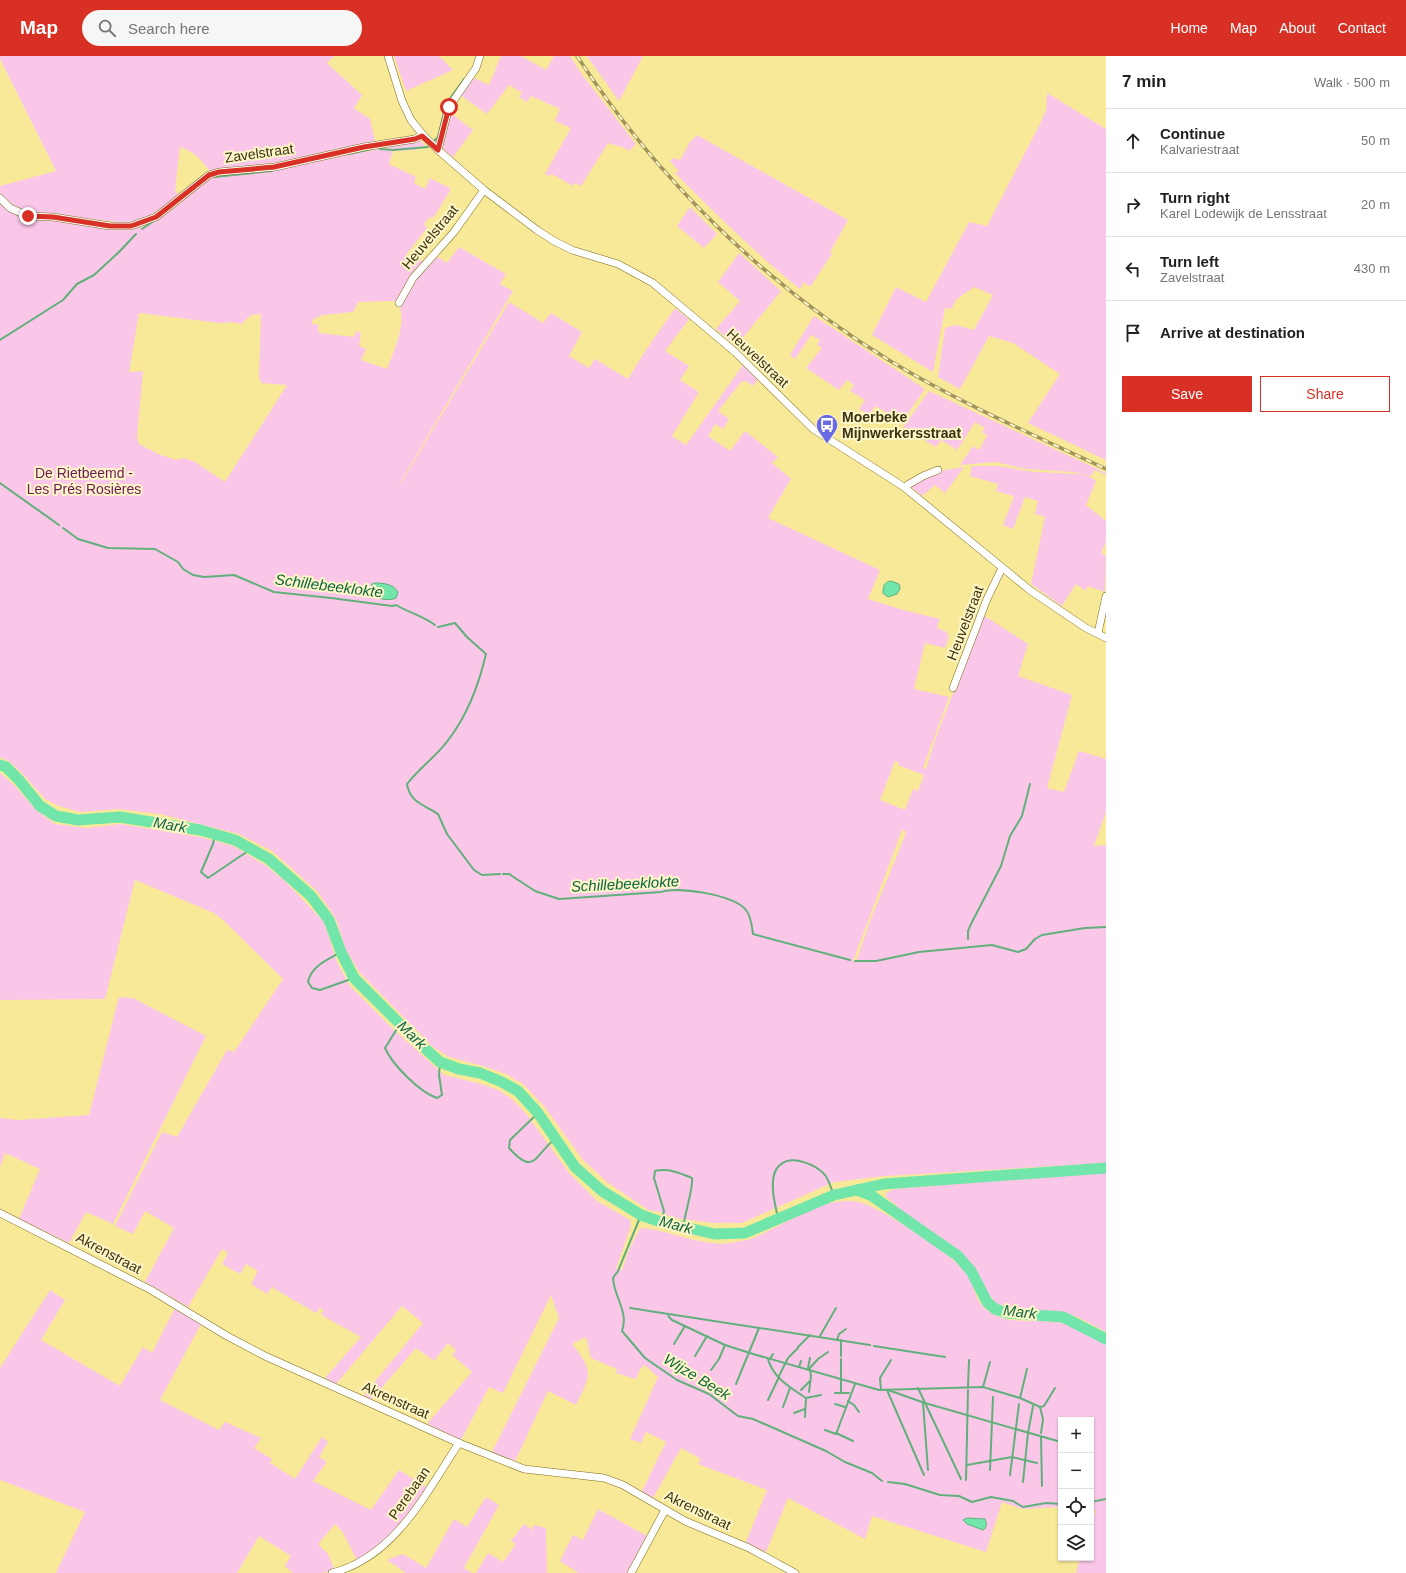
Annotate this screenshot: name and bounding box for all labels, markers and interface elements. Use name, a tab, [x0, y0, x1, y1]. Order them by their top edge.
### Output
search box	[82, 10, 362, 46]
text: Map	[20, 17, 58, 38]
icon: search	[96, 17, 118, 39]
text: Search here	[128, 20, 210, 37]
text: Home	[1171, 20, 1208, 36]
text: Map	[1230, 20, 1257, 36]
text: About	[1279, 20, 1316, 36]
text: Contact	[1338, 20, 1386, 36]
text: 7 min	[1122, 72, 1166, 91]
text: Walk · 500 m	[1314, 75, 1390, 90]
route start	[440, 98, 458, 116]
text: Continue	[1160, 125, 1225, 142]
icon: ahead	[1122, 130, 1144, 152]
text: 50 m	[1361, 133, 1390, 148]
street label: Zavelstraat	[224, 140, 295, 166]
text: Kalvariestraat	[1160, 142, 1239, 157]
text: Turn right	[1160, 189, 1230, 206]
icon: right	[1122, 194, 1144, 216]
text: 20 m	[1361, 197, 1390, 212]
street label: Heuvelstraat	[399, 202, 461, 272]
text: Karel Lodewijk de Lensstraat	[1160, 206, 1327, 221]
route end	[19, 207, 37, 225]
text: Turn left	[1160, 253, 1219, 270]
icon: left	[1122, 258, 1144, 280]
text: 430 m	[1354, 261, 1390, 276]
text: Zavelstraat	[1160, 270, 1224, 285]
icon: arrive	[1122, 322, 1144, 344]
text: Arrive at destination	[1160, 324, 1305, 341]
street label: Heuvelstraat	[724, 325, 792, 391]
button: Save	[1122, 376, 1252, 412]
button: Share	[1260, 376, 1390, 412]
place label: Moerbeke Mijnwerkersstraat	[842, 409, 961, 441]
bus stop icon: Moerbeke Mijnwerkersstraat	[814, 412, 840, 445]
park label: De Rietbeemd - Les Prés Rosières	[27, 465, 141, 497]
water label: Schillebeeklokte	[274, 570, 384, 601]
street label: Heuvelstraat	[943, 583, 987, 663]
water label: Mark	[152, 813, 189, 836]
water label: Schillebeeklokte	[570, 872, 680, 895]
water label: Mark	[394, 1017, 431, 1053]
water label: Mark	[658, 1212, 696, 1237]
street label: Akrenstraat	[74, 1229, 144, 1277]
water label: Mark	[1002, 1301, 1039, 1322]
water label: Wijze Beek	[661, 1350, 735, 1404]
street label: Akrenstraat	[360, 1378, 432, 1422]
map controls	[1058, 1417, 1094, 1561]
button: +	[1058, 1417, 1094, 1453]
button: −	[1058, 1453, 1094, 1489]
street label: Perebaan	[385, 1464, 433, 1522]
street label: Akrenstraat	[662, 1487, 734, 1533]
button: locate	[1058, 1489, 1094, 1525]
button: layers	[1058, 1525, 1094, 1561]

